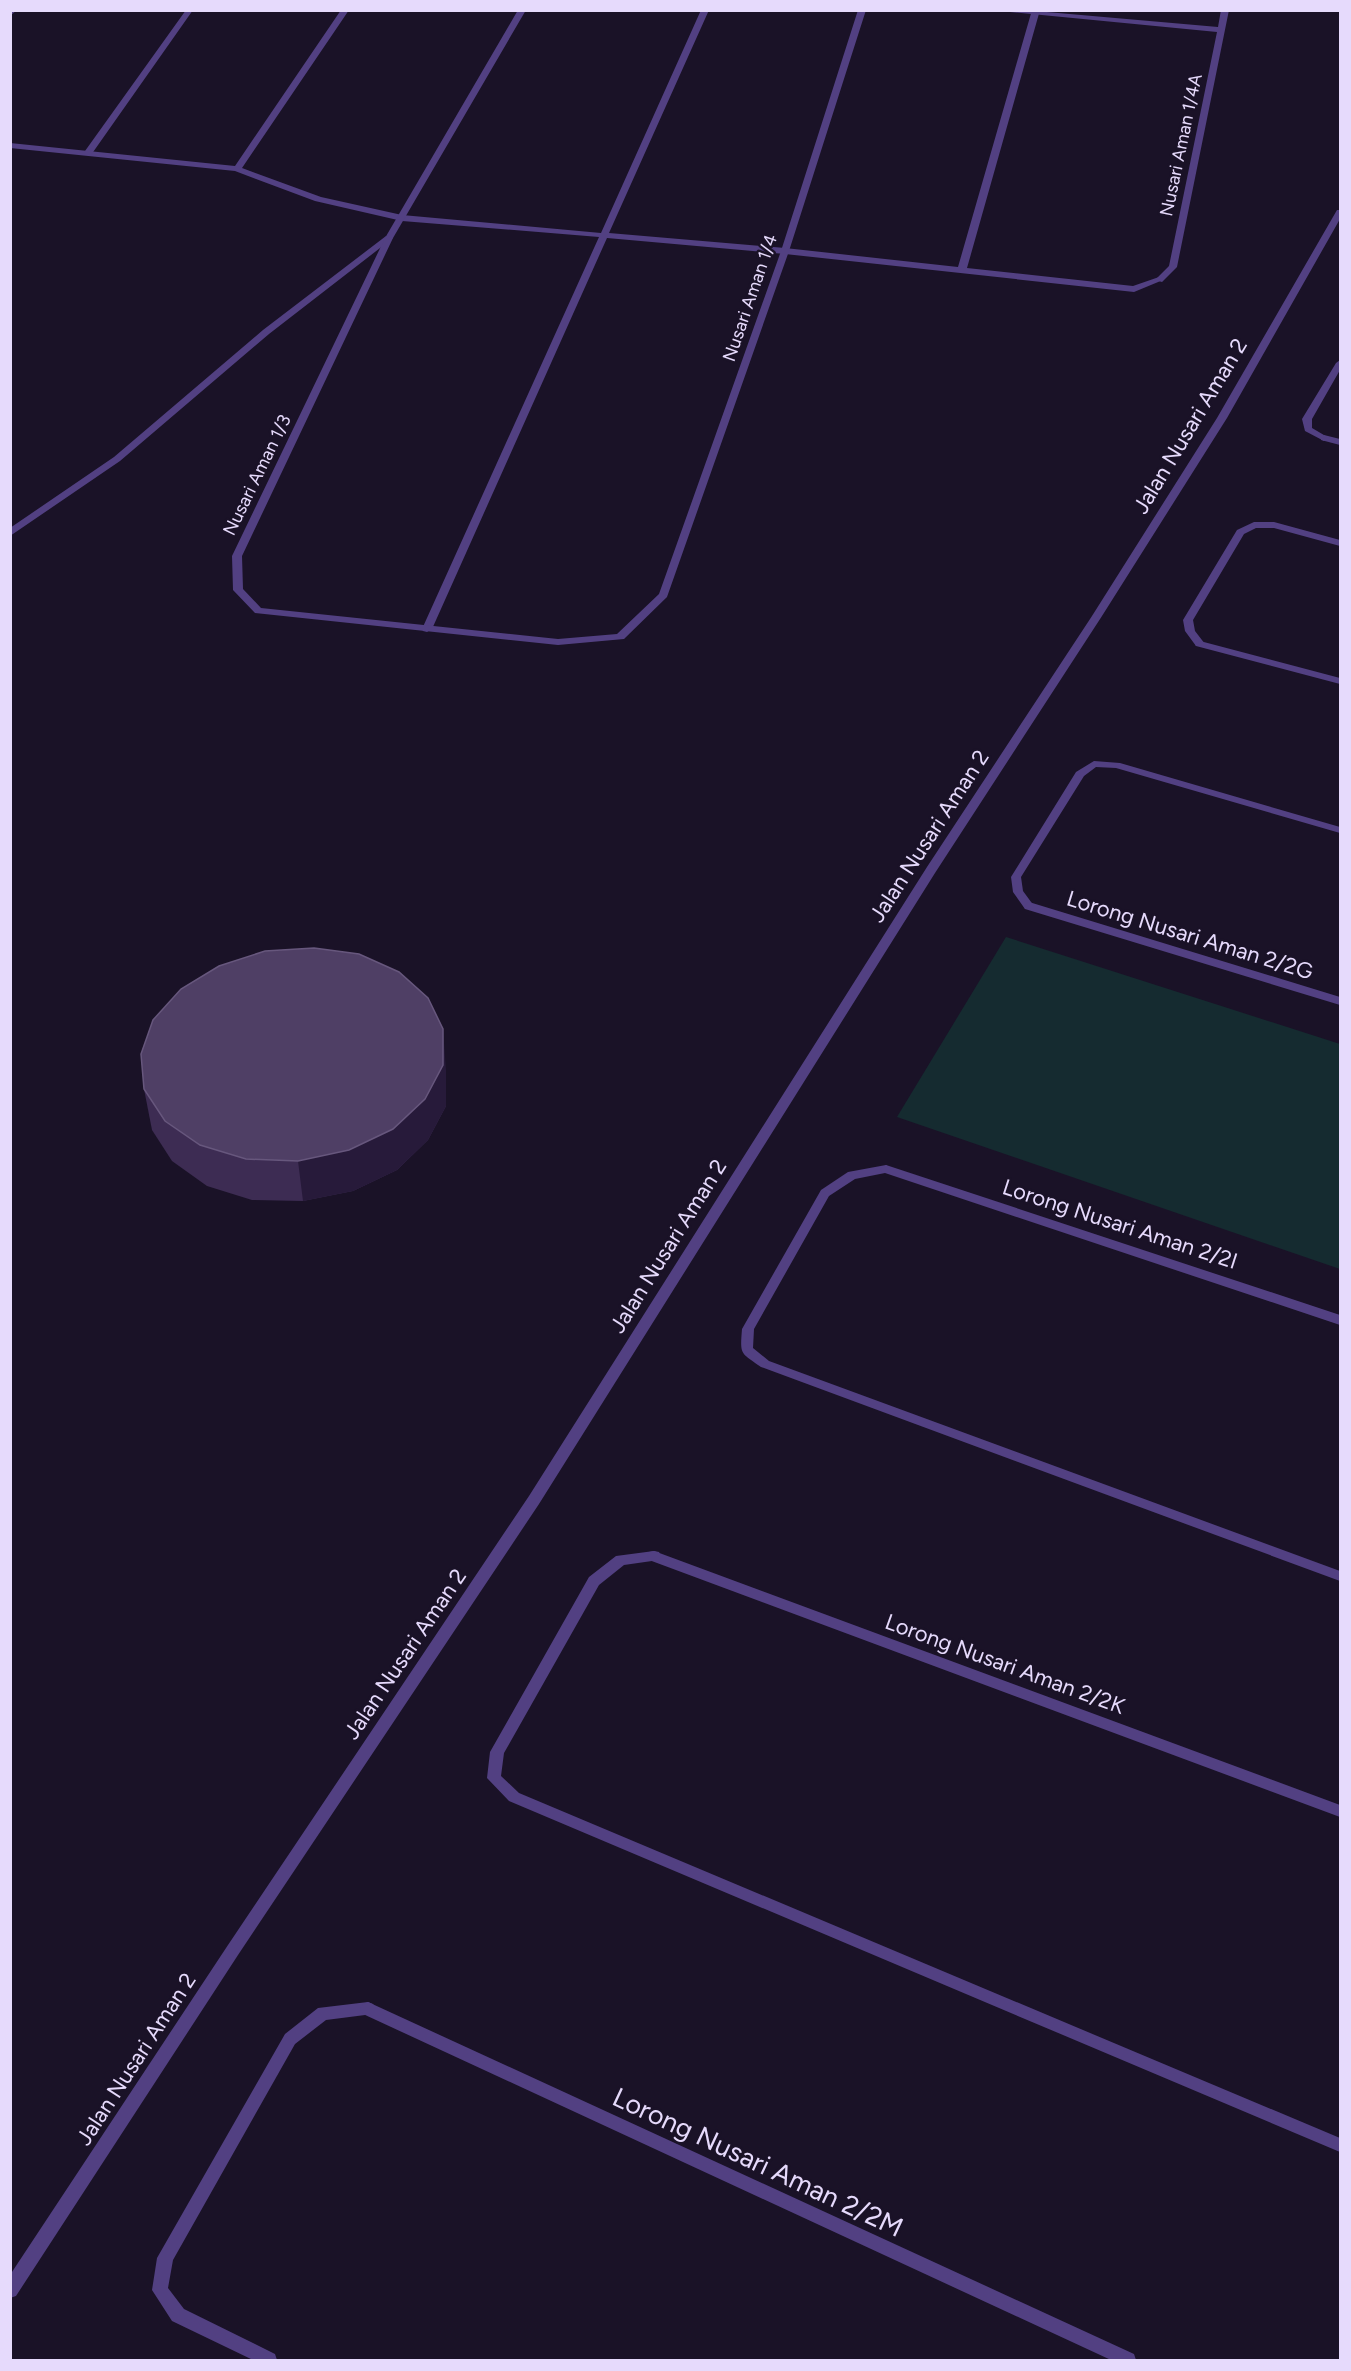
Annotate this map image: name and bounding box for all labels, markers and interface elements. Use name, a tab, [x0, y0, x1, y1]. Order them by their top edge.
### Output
street label: Nusari Aman 1/4A	[1155, 72, 1207, 218]
street label: Nusari Aman 1/4	[718, 232, 782, 364]
street label: Jalan Nusari Aman 2	[1127, 333, 1253, 519]
street label: Nusari Aman 1/3	[218, 411, 296, 539]
street label: Jalan Nusari Aman 2	[863, 745, 995, 927]
street label: Lorong Nusari Aman 2/2G	[1064, 885, 1316, 985]
street label: Jalan Nusari Aman 2	[604, 1154, 732, 1338]
street label: Lorong Nusari Aman 2/2I	[999, 1173, 1241, 1275]
street label: Jalan Nusari Aman 2	[338, 1564, 472, 1744]
street label: Lorong Nusari Aman 2/2K	[882, 1608, 1129, 1720]
street label: Jalan Nusari Aman 2	[70, 1968, 202, 2150]
street label: Lorong Nusari Aman 2/2M	[607, 2080, 909, 2244]

